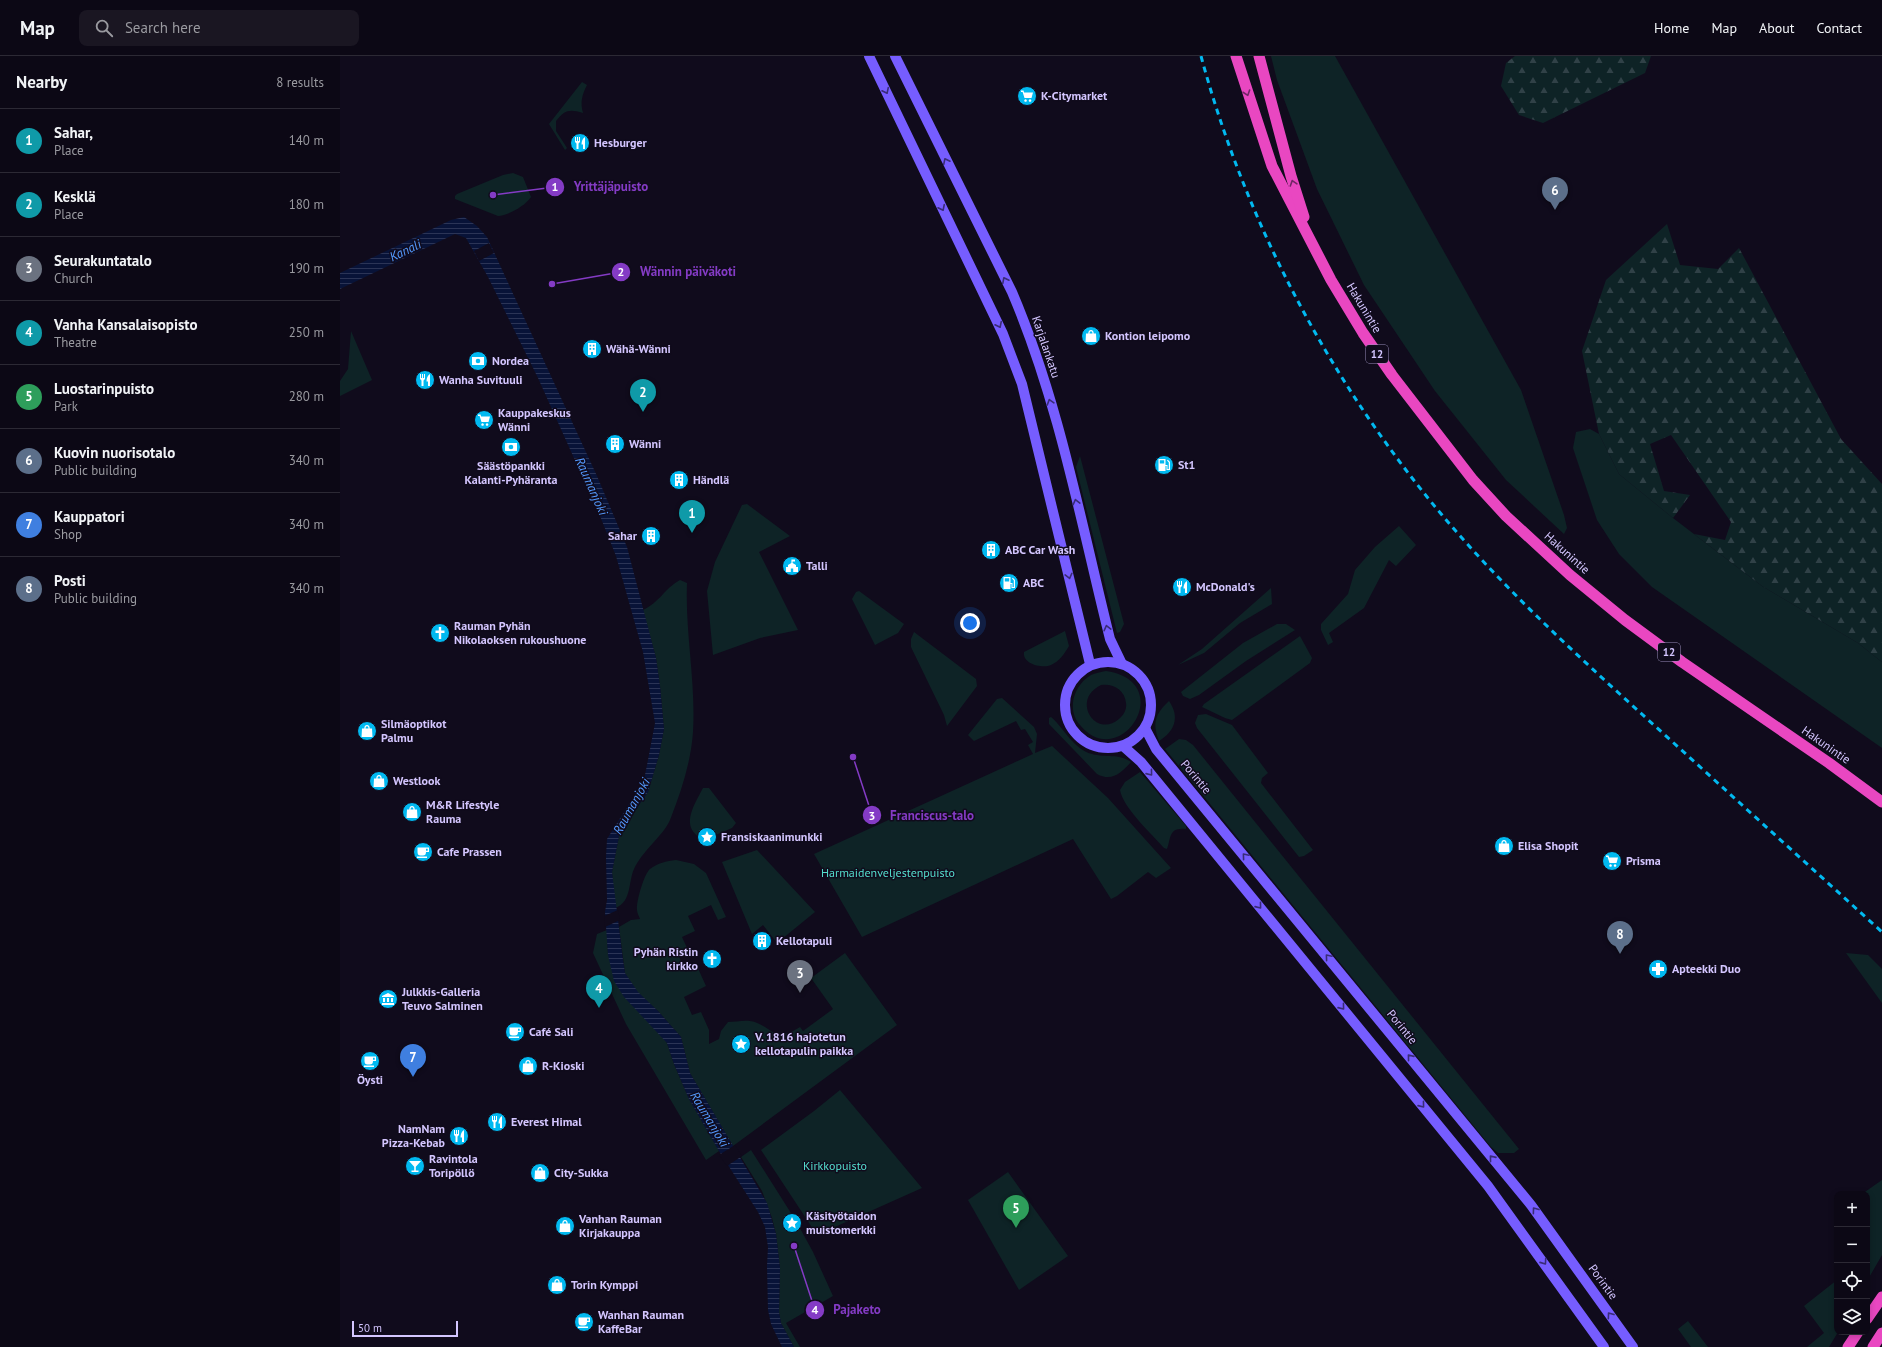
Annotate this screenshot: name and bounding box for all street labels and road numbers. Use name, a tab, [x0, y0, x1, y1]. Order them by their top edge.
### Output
street label: Hakunintie	[1344, 280, 1385, 336]
street label: Karjalankatu	[1029, 314, 1064, 380]
road number: 12	[1366, 345, 1388, 363]
street label: Hakunintie	[1542, 528, 1593, 577]
road number: 12	[1658, 643, 1680, 661]
street label: Hakunintie	[1799, 722, 1854, 767]
street label: Porintie	[1178, 757, 1215, 797]
street label: Porintie	[1384, 1006, 1421, 1047]
street label: Porintie	[1586, 1261, 1621, 1302]

